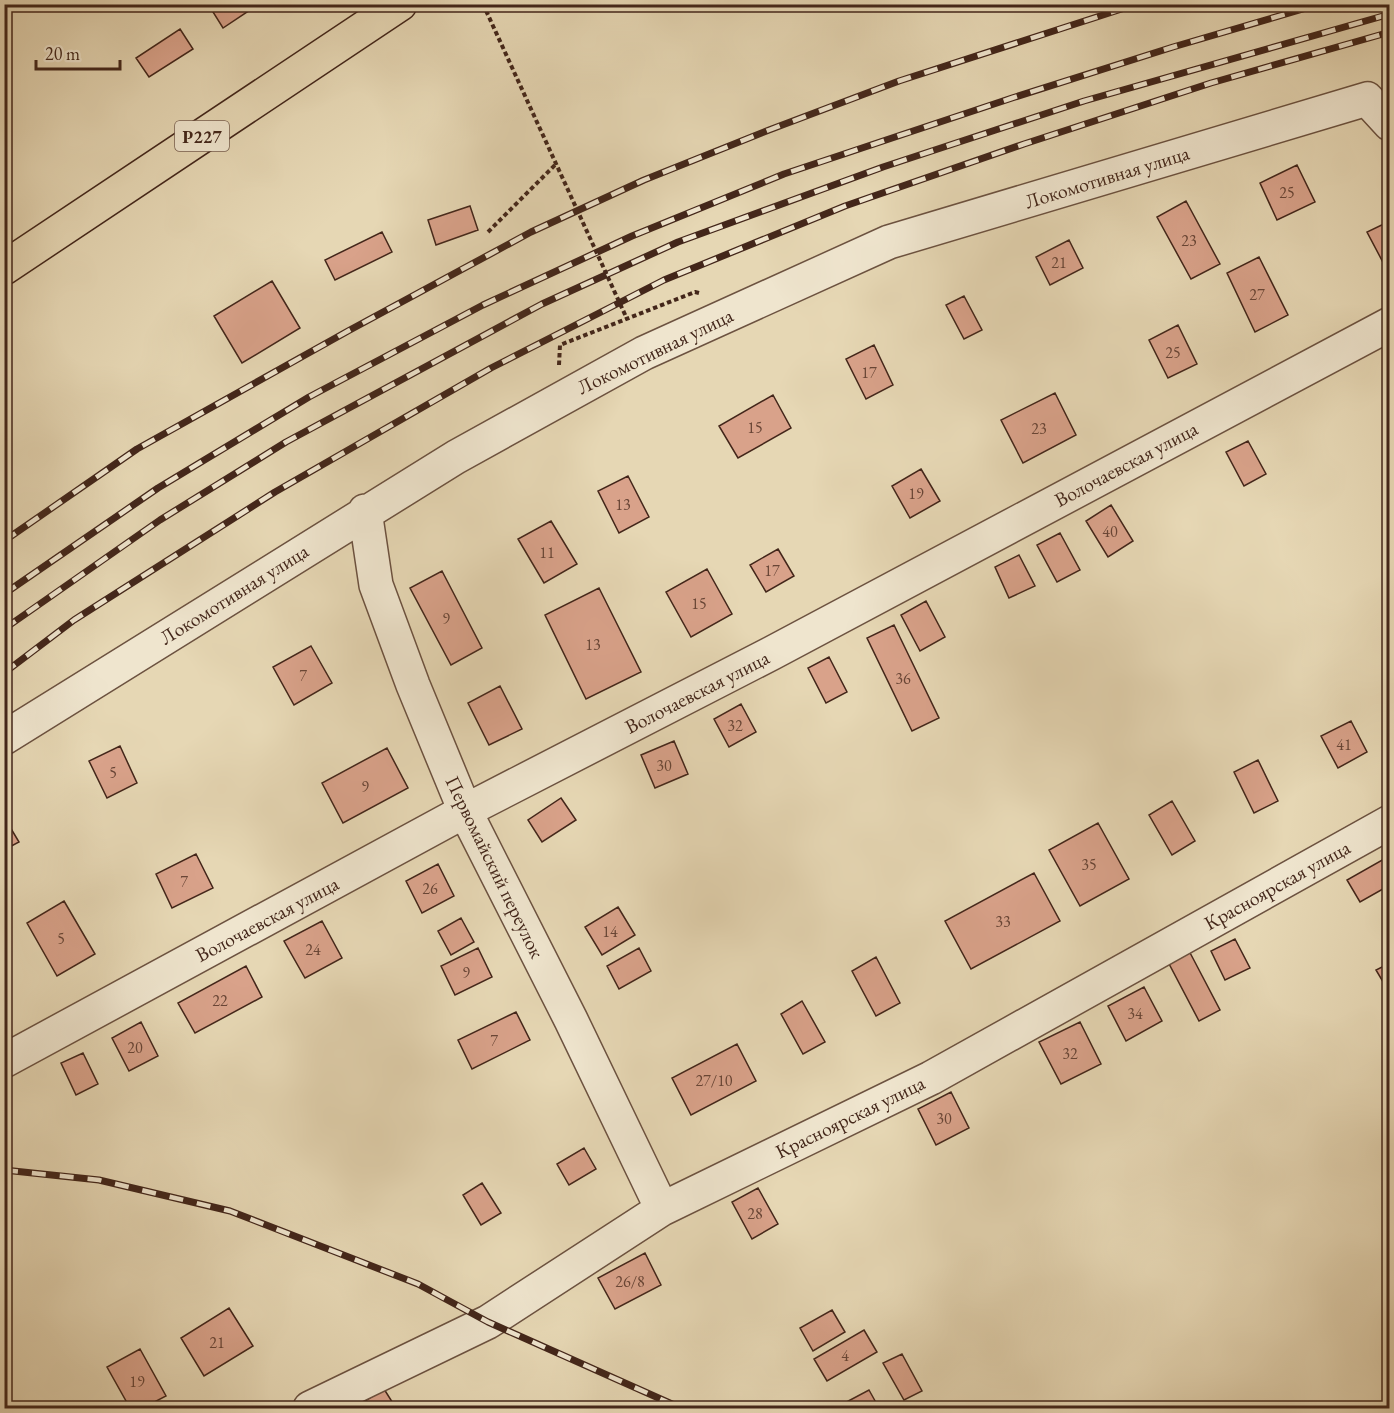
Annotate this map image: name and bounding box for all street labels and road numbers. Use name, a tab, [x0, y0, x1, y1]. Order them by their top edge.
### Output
road number: Р227	[175, 121, 229, 151]
street label: Локомотивная улица	[1022, 140, 1192, 214]
street label: Локомотивная улица	[573, 302, 737, 400]
street label: Волочаевская улица	[1050, 415, 1202, 513]
street label: Локомотивная улица	[155, 538, 313, 650]
street label: Волочаевская улица	[620, 644, 774, 740]
street label: Первомайский переулок	[440, 771, 551, 963]
street label: Красноярская улица	[1199, 834, 1355, 936]
street label: Волочаевская улица	[191, 870, 343, 968]
street label: Красноярская улица	[771, 1070, 929, 1164]

